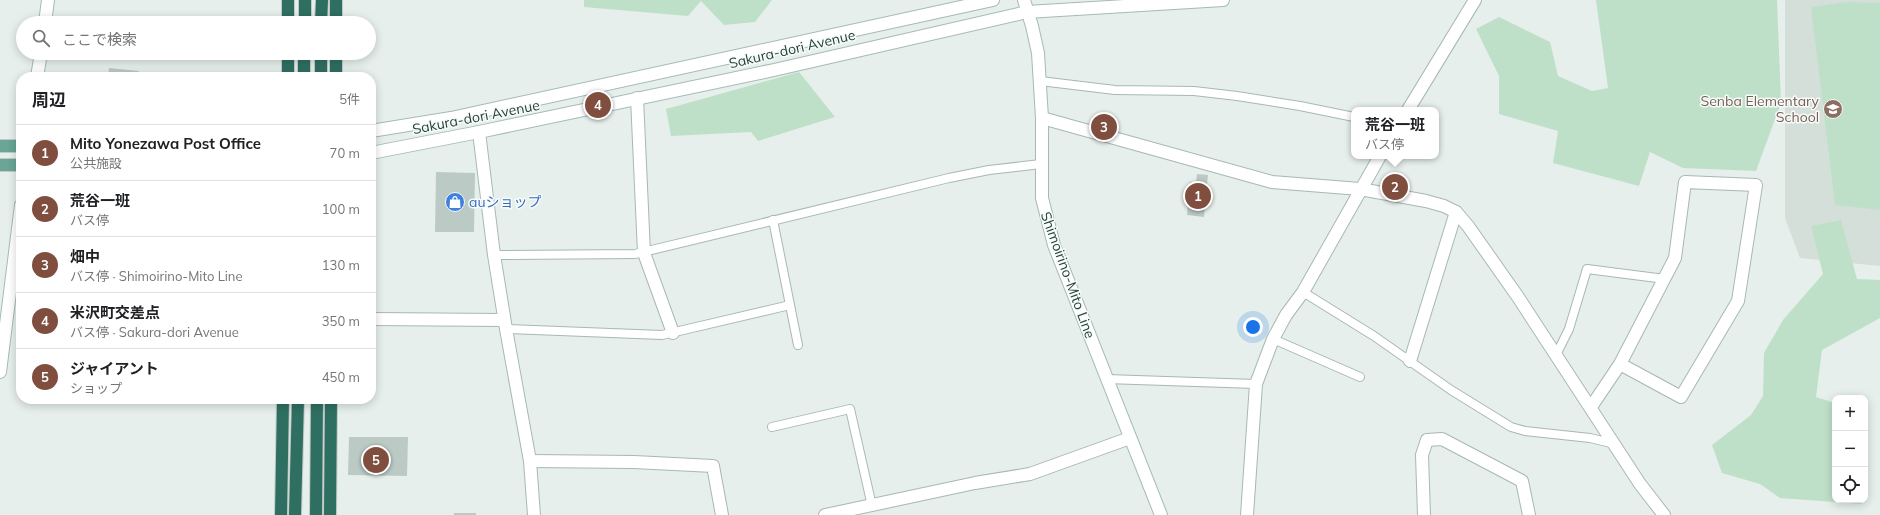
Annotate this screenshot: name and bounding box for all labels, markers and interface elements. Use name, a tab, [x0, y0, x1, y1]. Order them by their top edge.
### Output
search box	[16, 16, 376, 60]
street label: Sakura-dori Avenue	[727, 26, 857, 72]
icon: search	[30, 27, 52, 49]
text: ここで検索	[62, 30, 137, 49]
text: 周辺	[32, 89, 66, 110]
pin: 4	[585, 90, 611, 120]
text: 5件	[339, 91, 360, 107]
place label: Senba Elementary School	[1700, 92, 1820, 126]
street label: Sakura-dori Avenue	[411, 96, 541, 138]
school or university icon: Senba Elementary School	[1822, 98, 1844, 120]
popup	[1351, 107, 1439, 159]
pin: 3	[1091, 112, 1117, 142]
text: 荒谷一班	[1365, 115, 1425, 134]
text: Mito Yonezawa Post Office	[70, 134, 261, 153]
text: バス停	[1365, 136, 1404, 152]
text: 1	[41, 145, 49, 161]
text: 70 m	[330, 145, 360, 161]
text: 公共施設	[70, 155, 122, 171]
pin: 2	[1382, 172, 1408, 202]
pin: 1	[1185, 181, 1211, 211]
text: 荒谷一班	[70, 191, 130, 210]
shop icon: auショップ	[444, 191, 466, 213]
place label: auショップ	[469, 193, 541, 211]
text: 2	[41, 201, 49, 217]
text: 100 m	[322, 201, 360, 217]
street label: Shimoirino-Mito Line	[1037, 209, 1099, 341]
text: バス停	[70, 212, 109, 228]
text: 畑中	[70, 247, 100, 266]
text: 3	[41, 257, 49, 273]
text: 130 m	[322, 257, 360, 273]
text: バス停 · Shimoirino-Mito Line	[70, 268, 243, 284]
text: 米沢町交差点	[70, 303, 160, 322]
text: 4	[41, 313, 49, 329]
text: 350 m	[322, 313, 360, 329]
your location	[1243, 317, 1263, 337]
text: バス停 · Sakura-dori Avenue	[70, 324, 239, 340]
text: ジャイアント	[70, 359, 159, 378]
text: 5	[41, 369, 49, 385]
text: 450 m	[322, 369, 360, 385]
text: ショップ	[70, 380, 122, 396]
map controls	[1832, 395, 1868, 503]
button: +	[1832, 395, 1868, 431]
button: −	[1832, 431, 1868, 467]
pin: 5	[363, 445, 389, 475]
button: locate	[1832, 467, 1868, 503]

